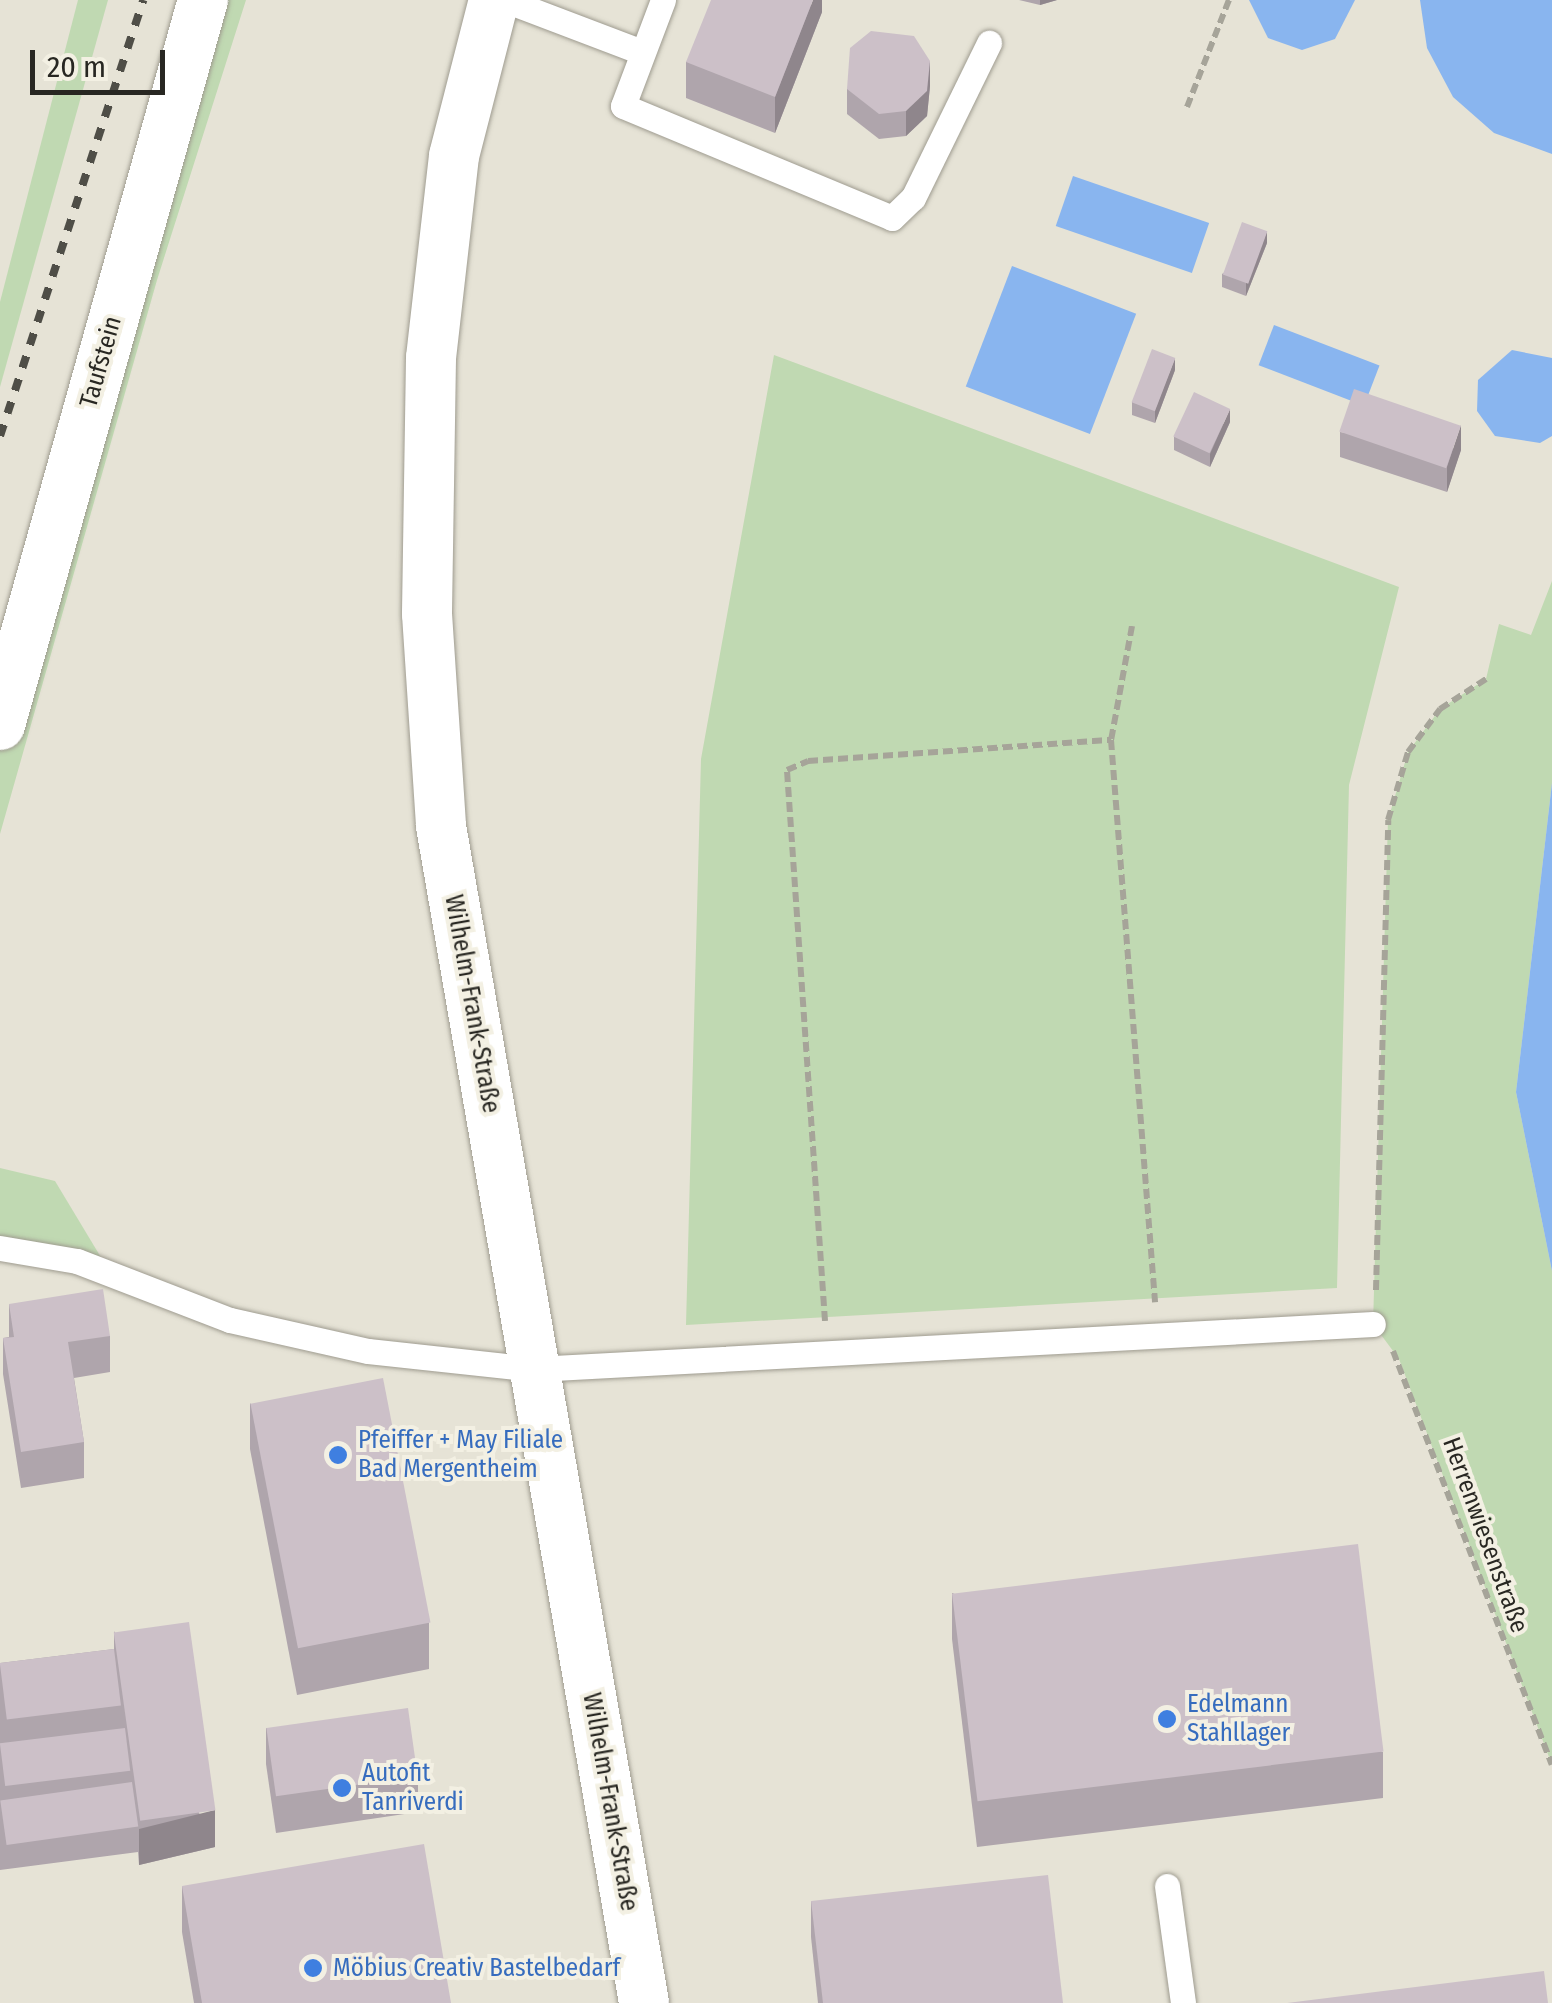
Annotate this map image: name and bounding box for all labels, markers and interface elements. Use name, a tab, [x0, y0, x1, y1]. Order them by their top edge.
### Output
scale bar	[35, 30, 170, 92]
text: 20 m	[47, 49, 106, 85]
street label: Taufstein	[74, 313, 128, 411]
street label: Wilhelm-Frank-Straße	[438, 893, 506, 1115]
place label: Pfeiffer + May Filiale Bad Mergentheim	[358, 1426, 563, 1485]
street label: Herrenwiesenstraße	[1436, 1433, 1534, 1637]
marker: Pfeiffer + May Filiale Bad Mergentheim	[327, 1444, 349, 1466]
place label: Edelmann Stahllager	[1187, 1690, 1290, 1749]
street label: Wilhelm-Frank-Straße	[576, 1691, 644, 1913]
marker: Edelmann Stahllager	[1156, 1708, 1178, 1730]
place label: Autofit Tanriverdi	[362, 1759, 464, 1818]
marker: Autofit Tanriverdi	[331, 1777, 353, 1799]
place label: Möbius Creativ Bastelbedarf	[333, 1953, 620, 1983]
marker: Möbius Creativ Bastelbedarf	[302, 1957, 324, 1979]

